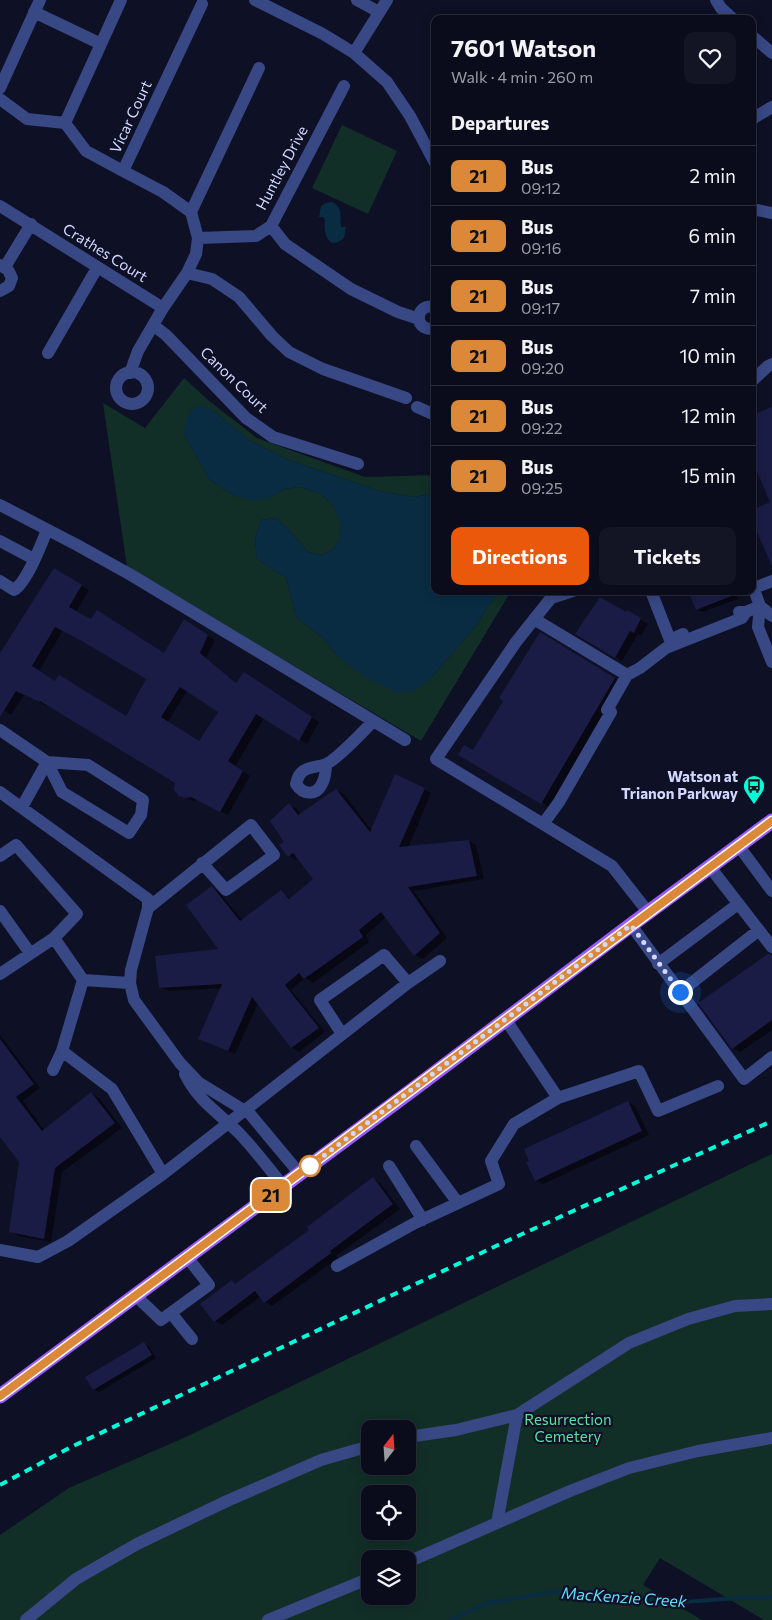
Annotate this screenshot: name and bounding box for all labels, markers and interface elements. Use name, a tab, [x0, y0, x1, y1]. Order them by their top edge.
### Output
button: heart	[684, 32, 736, 84]
text: 7601 Watson	[451, 33, 596, 62]
text: Walk · 4 min · 260 m	[451, 67, 593, 86]
street label: Vicar Court	[105, 77, 155, 156]
text: Departures	[451, 111, 549, 134]
street label: Huntley Drive	[251, 122, 311, 213]
text: Bus	[521, 155, 553, 178]
text: 2 min	[689, 164, 736, 187]
text: 21	[469, 165, 488, 187]
text: 09:12	[521, 178, 561, 197]
text: Bus	[521, 215, 553, 238]
street label: Crathes Court	[60, 219, 151, 285]
text: 6 min	[688, 224, 736, 247]
text: 21	[469, 225, 488, 247]
text: 09:16	[521, 238, 561, 257]
text: Bus	[521, 275, 553, 298]
text: 7 min	[690, 284, 736, 307]
text: 21	[469, 285, 488, 307]
text: 09:17	[521, 298, 560, 317]
text: Bus	[521, 335, 553, 358]
street label: Canon Court	[197, 343, 272, 416]
text: 10 min	[679, 344, 736, 367]
text: 21	[469, 345, 488, 367]
text: 09:20	[521, 358, 564, 377]
text: Bus	[521, 395, 553, 418]
text: 12 min	[681, 404, 736, 427]
text: 21	[469, 405, 488, 427]
text: 09:22	[521, 418, 563, 437]
text: Bus	[521, 455, 553, 478]
text: 15 min	[681, 464, 736, 487]
text: 21	[469, 465, 488, 487]
text: 09:25	[521, 478, 563, 497]
button: Directions	[451, 527, 589, 585]
button: Tickets	[599, 527, 736, 585]
place label: Watson at Trianon Parkway	[621, 767, 739, 802]
bus stop icon: Watson at Trianon Parkway	[742, 774, 766, 805]
your location	[668, 980, 693, 1005]
unlabelled marker	[299, 1155, 321, 1177]
line badge: 21	[248, 1179, 294, 1211]
text: 21	[262, 1184, 280, 1206]
park label: Resurrection Cemetery	[524, 1410, 612, 1445]
north arrow	[361, 1420, 416, 1475]
map controls	[361, 1420, 416, 1605]
button: locate	[361, 1485, 416, 1540]
button: layers	[361, 1550, 416, 1605]
water label: MacKenzie Creek	[561, 1583, 687, 1610]

